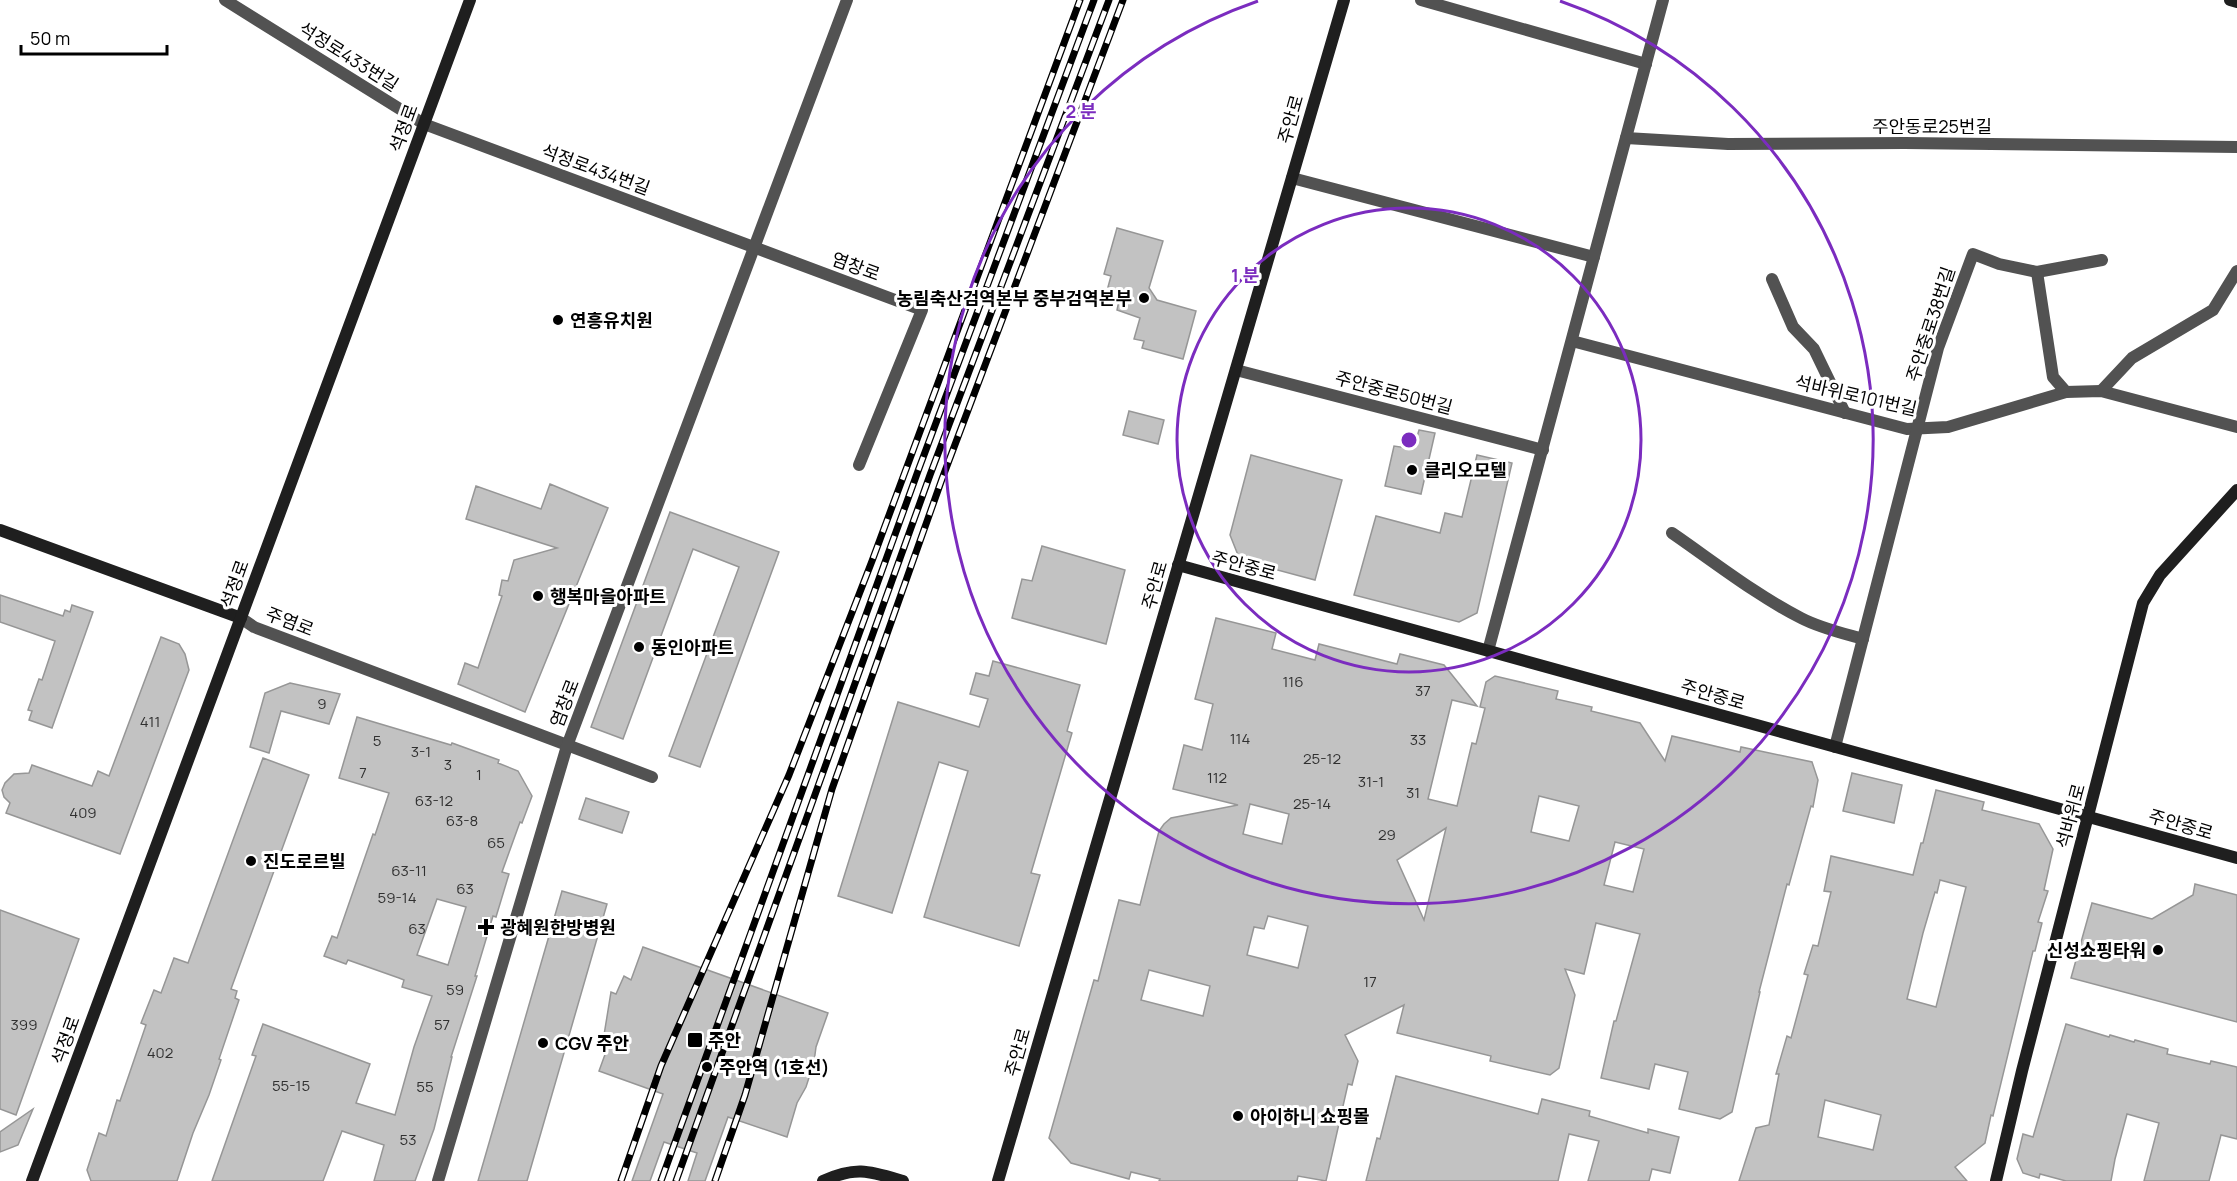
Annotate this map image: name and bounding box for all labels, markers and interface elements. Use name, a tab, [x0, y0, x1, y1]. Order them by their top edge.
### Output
street label: 석정로433번길	[295, 16, 403, 96]
scale bar	[21, 18, 166, 56]
text: 50 m	[30, 26, 70, 50]
street label: 주안로	[1272, 92, 1308, 146]
text: 2 분	[1066, 99, 1097, 123]
street label: 석정로	[383, 101, 423, 155]
street label: 주안동로25번길	[1872, 114, 1992, 138]
street label: 석정로434번길	[538, 138, 654, 200]
street label: 염창로	[829, 246, 883, 286]
text: 1 분	[1231, 263, 1259, 287]
street label: 주안중로38번길	[1900, 263, 1960, 385]
place label: 농림축산검역본부 중부검역본부	[897, 286, 1132, 310]
marker: 농림축산검역본부 중부검역본부	[1137, 291, 1151, 305]
place label: 연흥유치원	[570, 308, 653, 332]
marker: 연흥유치원	[551, 313, 565, 327]
street label: 주안중로50번길	[1333, 365, 1455, 419]
street label: 석바위로101번길	[1793, 369, 1919, 421]
centre of rings	[1399, 430, 1419, 450]
place label: 클리오모텔	[1424, 458, 1507, 482]
marker: 클리오모텔	[1405, 463, 1419, 477]
street label: 주안중로	[1209, 545, 1279, 585]
street label: 석정로	[214, 557, 254, 611]
street label: 주안로	[1136, 558, 1172, 612]
place label: 행복마을아파트	[550, 584, 666, 608]
marker: 행복마을아파트	[531, 589, 545, 603]
street label: 주염로	[263, 601, 317, 641]
place label: 동인아파트	[651, 635, 734, 659]
marker: 동인아파트	[632, 640, 646, 654]
house number: 116	[1282, 671, 1304, 692]
street label: 주안중로	[1678, 673, 1748, 715]
street label: 염창로	[544, 676, 584, 730]
house number: 37	[1415, 680, 1431, 701]
house number: 9	[317, 693, 327, 714]
house number: 411	[140, 711, 160, 732]
house number: 114	[1230, 728, 1250, 749]
house number: 33	[1410, 729, 1426, 750]
house number: 5	[373, 730, 381, 751]
house number: 3-1	[411, 741, 431, 762]
house number: 25-12	[1303, 748, 1341, 769]
house number: 3	[444, 754, 452, 775]
house number: 7	[359, 762, 367, 783]
house number: 1	[476, 764, 482, 785]
house number: 112	[1207, 767, 1227, 788]
house number: 31-1	[1358, 771, 1384, 792]
street label: 석바위로	[2050, 781, 2090, 851]
house number: 31	[1406, 782, 1420, 803]
house number: 63-12	[415, 790, 453, 811]
house number: 25-14	[1293, 793, 1331, 814]
house number: 409	[69, 802, 97, 823]
street label: 주안중로	[2146, 803, 2216, 845]
house number: 63-8	[446, 810, 478, 831]
house number: 29	[1378, 824, 1396, 845]
house number: 65	[487, 832, 505, 853]
place label: 진도로르빌	[263, 849, 346, 873]
marker: 진도로르빌	[244, 854, 258, 868]
house number: 63-11	[391, 860, 427, 881]
house number: 63	[456, 878, 474, 899]
house number: 59-14	[378, 887, 417, 908]
place label: 광혜원한방병원	[500, 915, 616, 939]
house number: 63	[408, 918, 426, 939]
marker: 광혜원한방병원	[477, 918, 495, 936]
place label: 신성쇼핑타워	[2047, 938, 2146, 962]
marker: 신성쇼핑타워	[2151, 943, 2165, 957]
house number: 17	[1363, 971, 1377, 992]
house number: 59	[446, 979, 464, 1000]
street label: 석정로	[45, 1013, 85, 1067]
house number: 399	[11, 1014, 37, 1035]
house number: 57	[434, 1014, 450, 1035]
street label: 주안로	[999, 1025, 1035, 1079]
place label: 주안	[708, 1028, 742, 1052]
place label: CGV 주안	[555, 1031, 630, 1055]
marker: 주안	[686, 1031, 704, 1049]
marker: CGV 주안	[536, 1036, 550, 1050]
house number: 402	[147, 1042, 173, 1063]
place label: 주안역 (1호선)	[719, 1055, 830, 1079]
marker: 주안역 (1호선)	[700, 1060, 714, 1074]
house number: 55-15	[272, 1075, 310, 1096]
house number: 55	[416, 1076, 434, 1097]
place label: 아이하니 쇼핑몰	[1250, 1104, 1370, 1128]
marker: 아이하니 쇼핑몰	[1231, 1109, 1245, 1123]
house number: 53	[400, 1129, 416, 1150]

